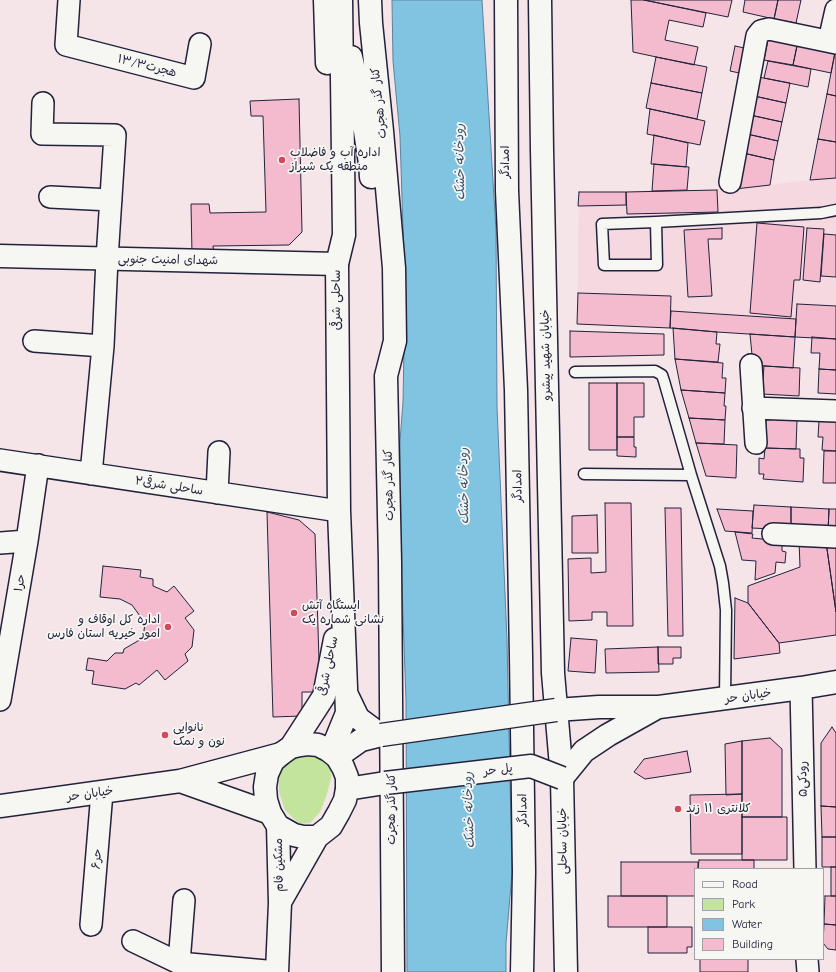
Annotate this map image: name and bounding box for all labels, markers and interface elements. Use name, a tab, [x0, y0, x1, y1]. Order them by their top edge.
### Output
street label: هجرت۱۳/۳	[116, 52, 178, 80]
street label: کنار گذر هجرت	[368, 67, 390, 139]
water label: رودخانه خشک	[452, 123, 468, 201]
place label: اداره آب و فاضلاب منطقه یک شیراز	[290, 146, 380, 174]
street label: امدادگر	[499, 146, 513, 178]
marker: اداره آب و فاضلاب منطقه یک شیراز	[277, 155, 287, 165]
street label: شهدای امنیت جنوبی	[118, 252, 218, 268]
street label: ساحلی شرقی	[330, 270, 344, 330]
street label: خیابان شهید پیشرو	[538, 309, 554, 401]
water label: رودخانه خشک	[456, 447, 472, 525]
street label: کنار گذر هجرت	[381, 449, 397, 521]
street label: امدادگر	[511, 470, 525, 502]
street label: ساحلی شرقی۲	[134, 474, 204, 498]
street label: حر۱	[11, 573, 29, 593]
place label: ایستگاه آتش نشانی شماره یک	[302, 599, 384, 627]
marker: ایستگاه آتش نشانی شماره یک	[289, 608, 299, 618]
place label: اداره کل اوقاف و امور خیریه استان فارس	[47, 613, 160, 641]
marker: اداره کل اوقاف و امور خیریه استان فارس	[163, 622, 173, 632]
street label: ساحلی شرقی	[315, 635, 341, 697]
street label: خیابان حر	[724, 686, 772, 706]
place label: نانوایی نون و نمک	[173, 721, 225, 749]
marker: نانوایی نون و نمک	[160, 730, 170, 740]
street label: پل حر	[483, 761, 513, 779]
street label: رودکی۵	[795, 761, 811, 797]
water label: رودخانه خشک	[460, 771, 478, 849]
street label: کنار گذر هجرت	[385, 773, 399, 845]
street label: خیابان حر	[66, 784, 114, 804]
street label: امدادگر	[516, 794, 530, 826]
place label: کلانتری ۱۱ زند	[686, 802, 751, 816]
marker: کلانتری ۱۱ زند	[673, 804, 683, 814]
street label: خیابان ساحلی	[555, 808, 571, 874]
street label: مشکین فام	[271, 838, 287, 892]
street label: حر۶	[89, 848, 105, 870]
legend	[694, 868, 824, 960]
text: Road	[732, 877, 758, 891]
text: Park	[732, 897, 755, 911]
text: Water	[732, 917, 762, 931]
text: Building	[732, 937, 773, 951]

